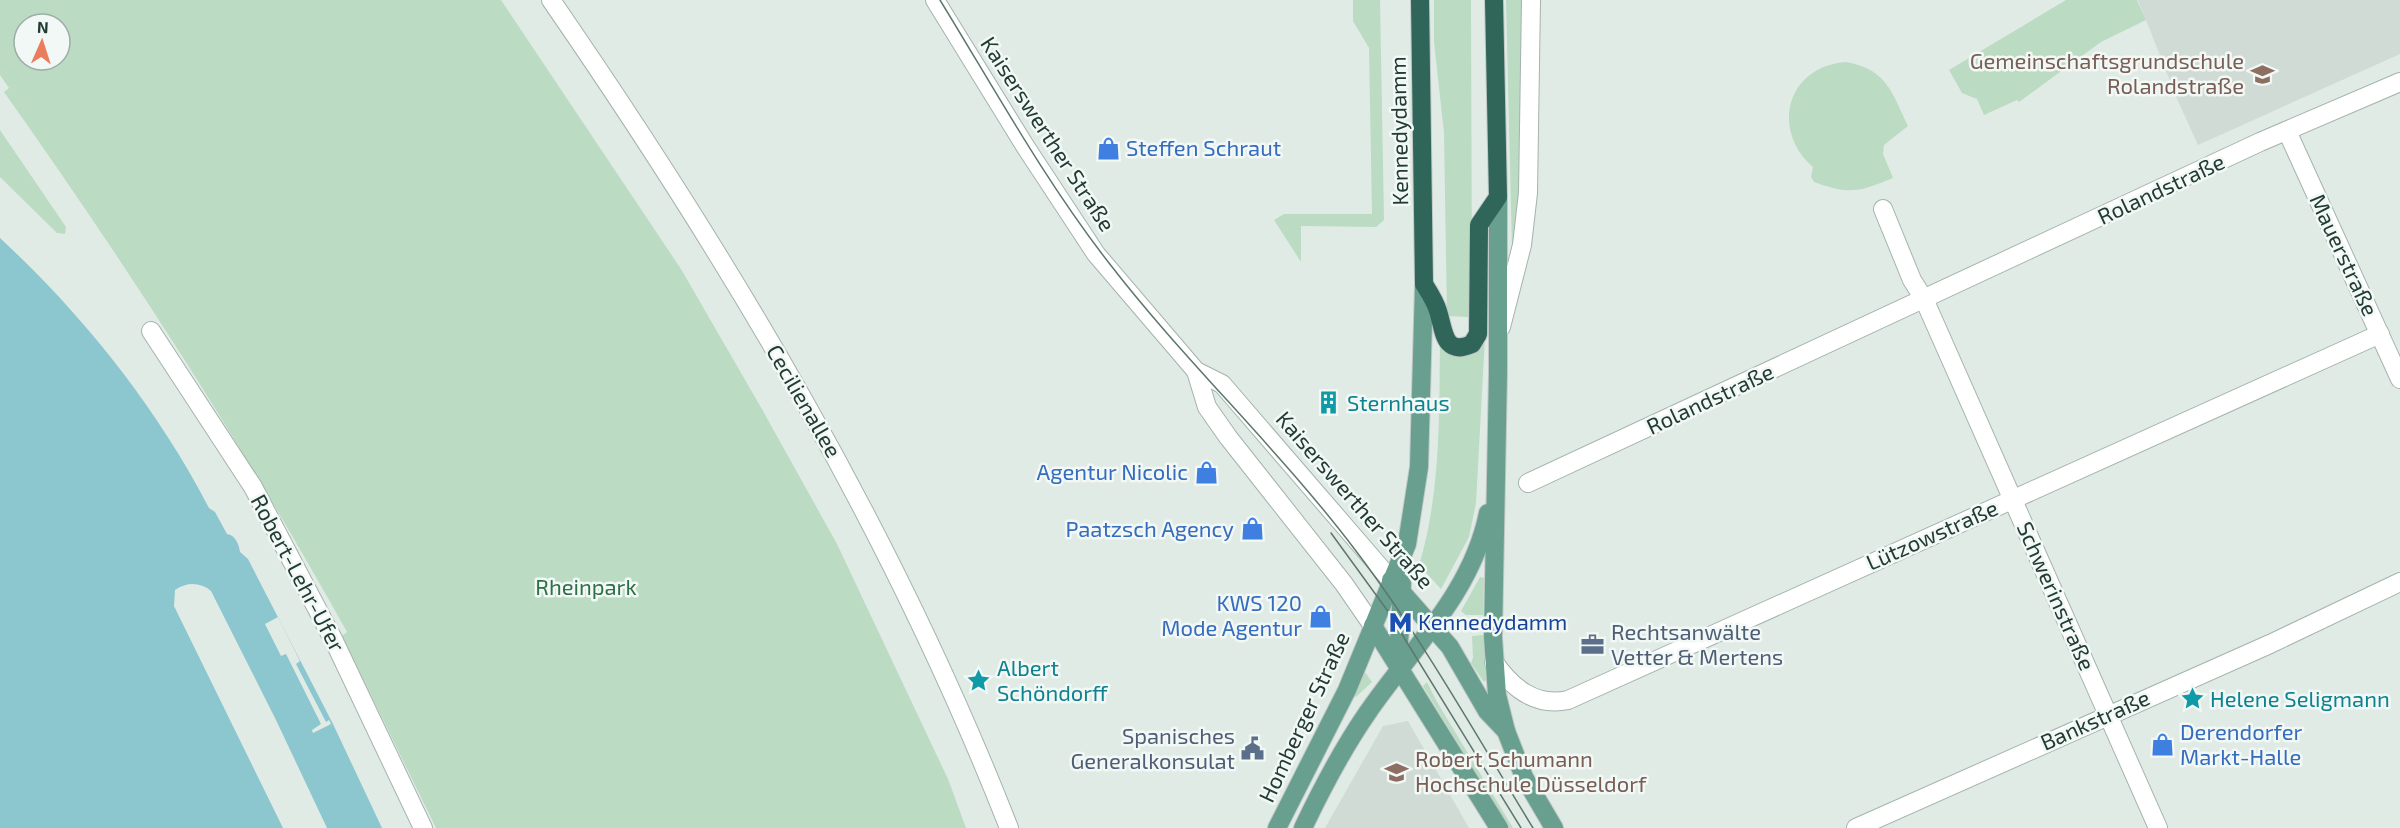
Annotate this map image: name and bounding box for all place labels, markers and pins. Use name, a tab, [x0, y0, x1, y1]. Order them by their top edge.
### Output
place label: Gemeinschaftsgrundschule Rolandstraße	[1970, 47, 2244, 98]
school or university icon: Gemeinschaftsgrundschule Rolandstraße	[2249, 61, 2275, 87]
place label: Steffen Schraut	[1126, 134, 1281, 160]
shop icon: Steffen Schraut	[1095, 135, 1121, 161]
place label: Sternhaus	[1347, 389, 1450, 415]
building icon: Sternhaus	[1316, 390, 1342, 416]
place label: Agentur Nicolic	[1037, 458, 1188, 484]
shop icon: Agentur Nicolic	[1193, 459, 1219, 485]
place label: Paatzsch Agency	[1065, 515, 1234, 541]
shop icon: Paatzsch Agency	[1239, 516, 1265, 542]
place label: KWS 120 Mode Agentur	[1161, 589, 1302, 640]
shop icon: KWS 120 Mode Agentur	[1307, 603, 1333, 629]
place label: Kennedydamm	[1418, 608, 1567, 634]
metro station icon: Kennedydamm	[1387, 609, 1413, 635]
place label: Rechtsanwälte Vetter & Mertens	[1611, 618, 1783, 669]
office icon: Rechtsanwälte Vetter & Mertens	[1580, 632, 1606, 658]
place label: Albert Schöndorff	[997, 654, 1108, 705]
place icon: Albert Schöndorff	[966, 668, 992, 694]
place label: Helene Seligmann	[2210, 685, 2390, 711]
place icon: Helene Seligmann	[2179, 686, 2205, 712]
place label: Derendorfer Markt-Halle	[2180, 718, 2302, 769]
place label: Spanisches Generalkonsulat	[1070, 722, 1235, 773]
shop icon: Derendorfer Markt-Halle	[2149, 732, 2175, 758]
public building icon: Spanisches Generalkonsulat	[1240, 736, 1266, 762]
place label: Robert Schumann Hochschule Düsseldorf	[1415, 745, 1647, 796]
school or university icon: Robert Schumann Hochschule Düsseldorf	[1384, 759, 1410, 785]

